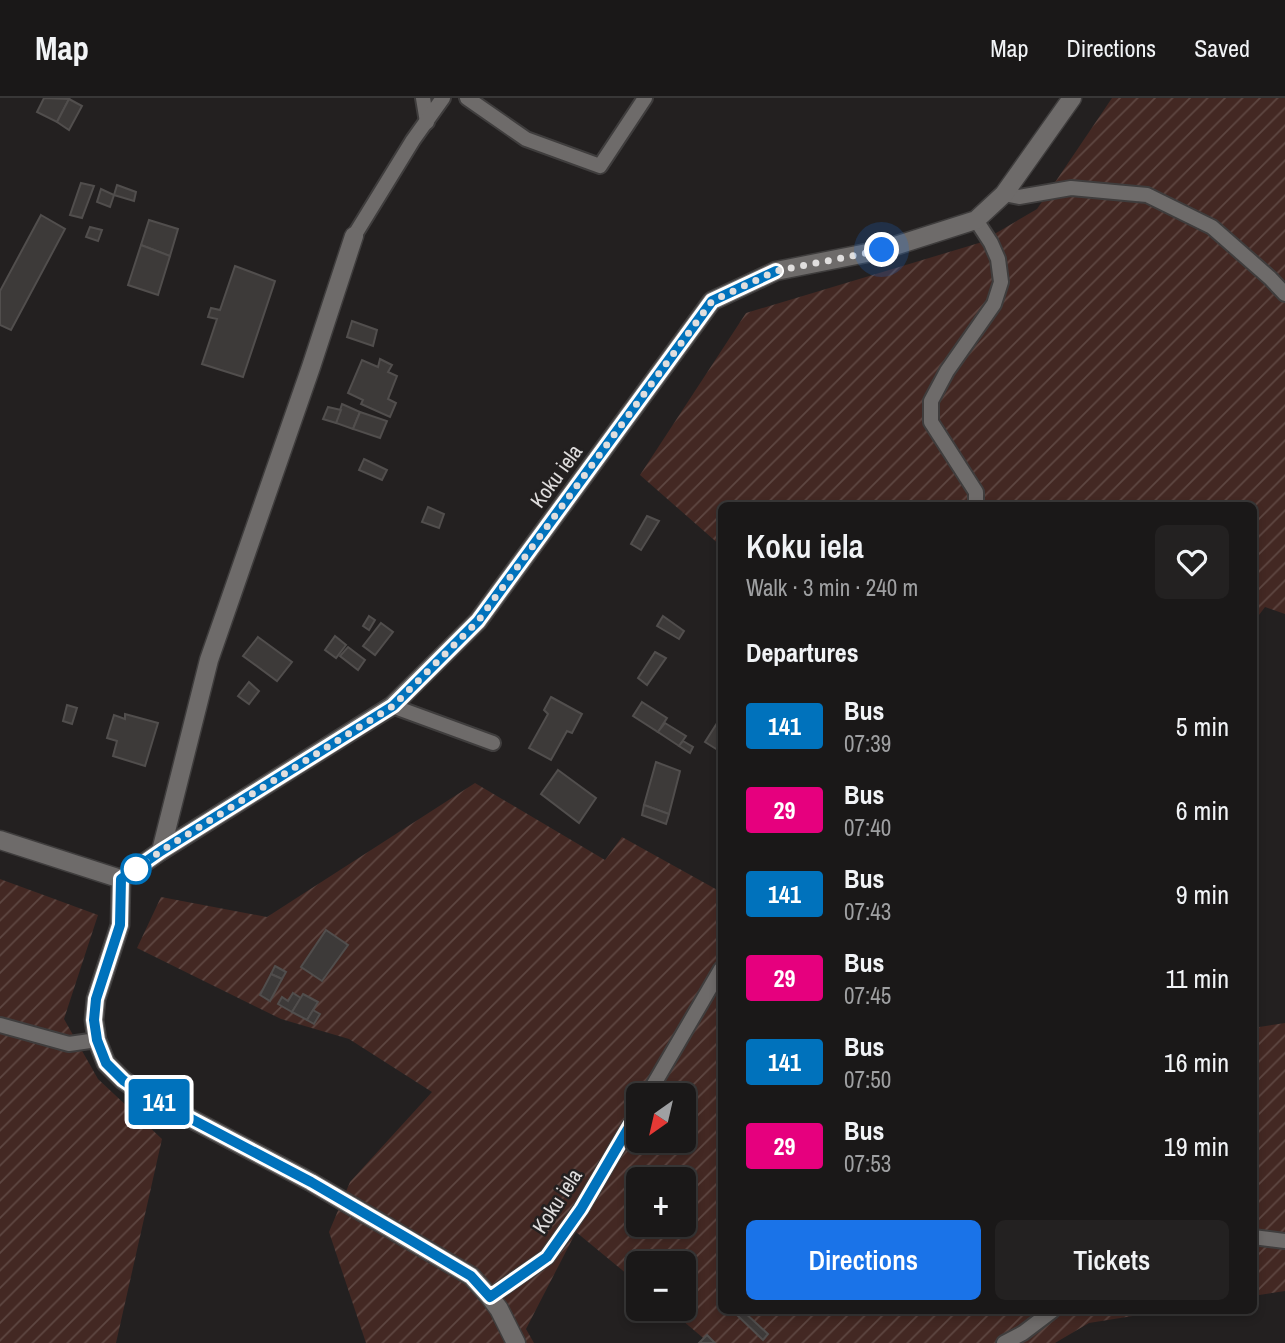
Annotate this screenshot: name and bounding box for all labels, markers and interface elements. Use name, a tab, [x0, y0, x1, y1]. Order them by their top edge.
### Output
text: Map	[35, 26, 89, 70]
text: Map	[990, 32, 1028, 64]
text: Directions	[1066, 32, 1156, 64]
text: Saved	[1194, 32, 1250, 64]
your location	[864, 232, 899, 267]
street label: Koku iela	[523, 438, 589, 514]
text: Koku iela	[746, 524, 864, 568]
button: heart	[1155, 525, 1229, 599]
text: Walk · 3 min · 240 m	[746, 572, 918, 603]
text: Departures	[746, 635, 859, 670]
text: Bus	[844, 693, 884, 728]
text: 5 min	[1176, 709, 1229, 744]
text: 141	[768, 710, 801, 742]
text: 07:39	[844, 728, 891, 759]
text: Bus	[844, 777, 884, 812]
text: 6 min	[1176, 793, 1229, 828]
text: 29	[774, 794, 795, 826]
text: 07:40	[844, 812, 891, 843]
unlabelled marker	[121, 854, 151, 884]
text: Bus	[844, 861, 884, 896]
text: 9 min	[1176, 877, 1229, 912]
text: 141	[768, 878, 801, 910]
text: 07:43	[844, 896, 891, 927]
text: Bus	[844, 945, 884, 980]
text: 11 min	[1165, 961, 1229, 996]
text: 29	[774, 962, 795, 994]
text: 07:45	[844, 980, 891, 1011]
text: Bus	[844, 1029, 884, 1064]
text: 16 min	[1164, 1045, 1229, 1080]
text: 141	[768, 1046, 801, 1078]
text: 07:50	[844, 1064, 891, 1095]
line badge: 141	[119, 1079, 199, 1125]
north arrow	[626, 1083, 696, 1153]
map controls	[626, 1083, 696, 1321]
text: 141	[143, 1086, 175, 1118]
text: Bus	[844, 1113, 884, 1148]
text: 19 min	[1164, 1129, 1229, 1164]
text: 29	[774, 1130, 795, 1162]
text: 07:53	[844, 1148, 891, 1179]
street label: Koku iela	[525, 1163, 589, 1239]
button: +	[626, 1167, 696, 1237]
button: Directions	[746, 1220, 981, 1300]
button: Tickets	[995, 1220, 1229, 1300]
button: −	[626, 1251, 696, 1321]

